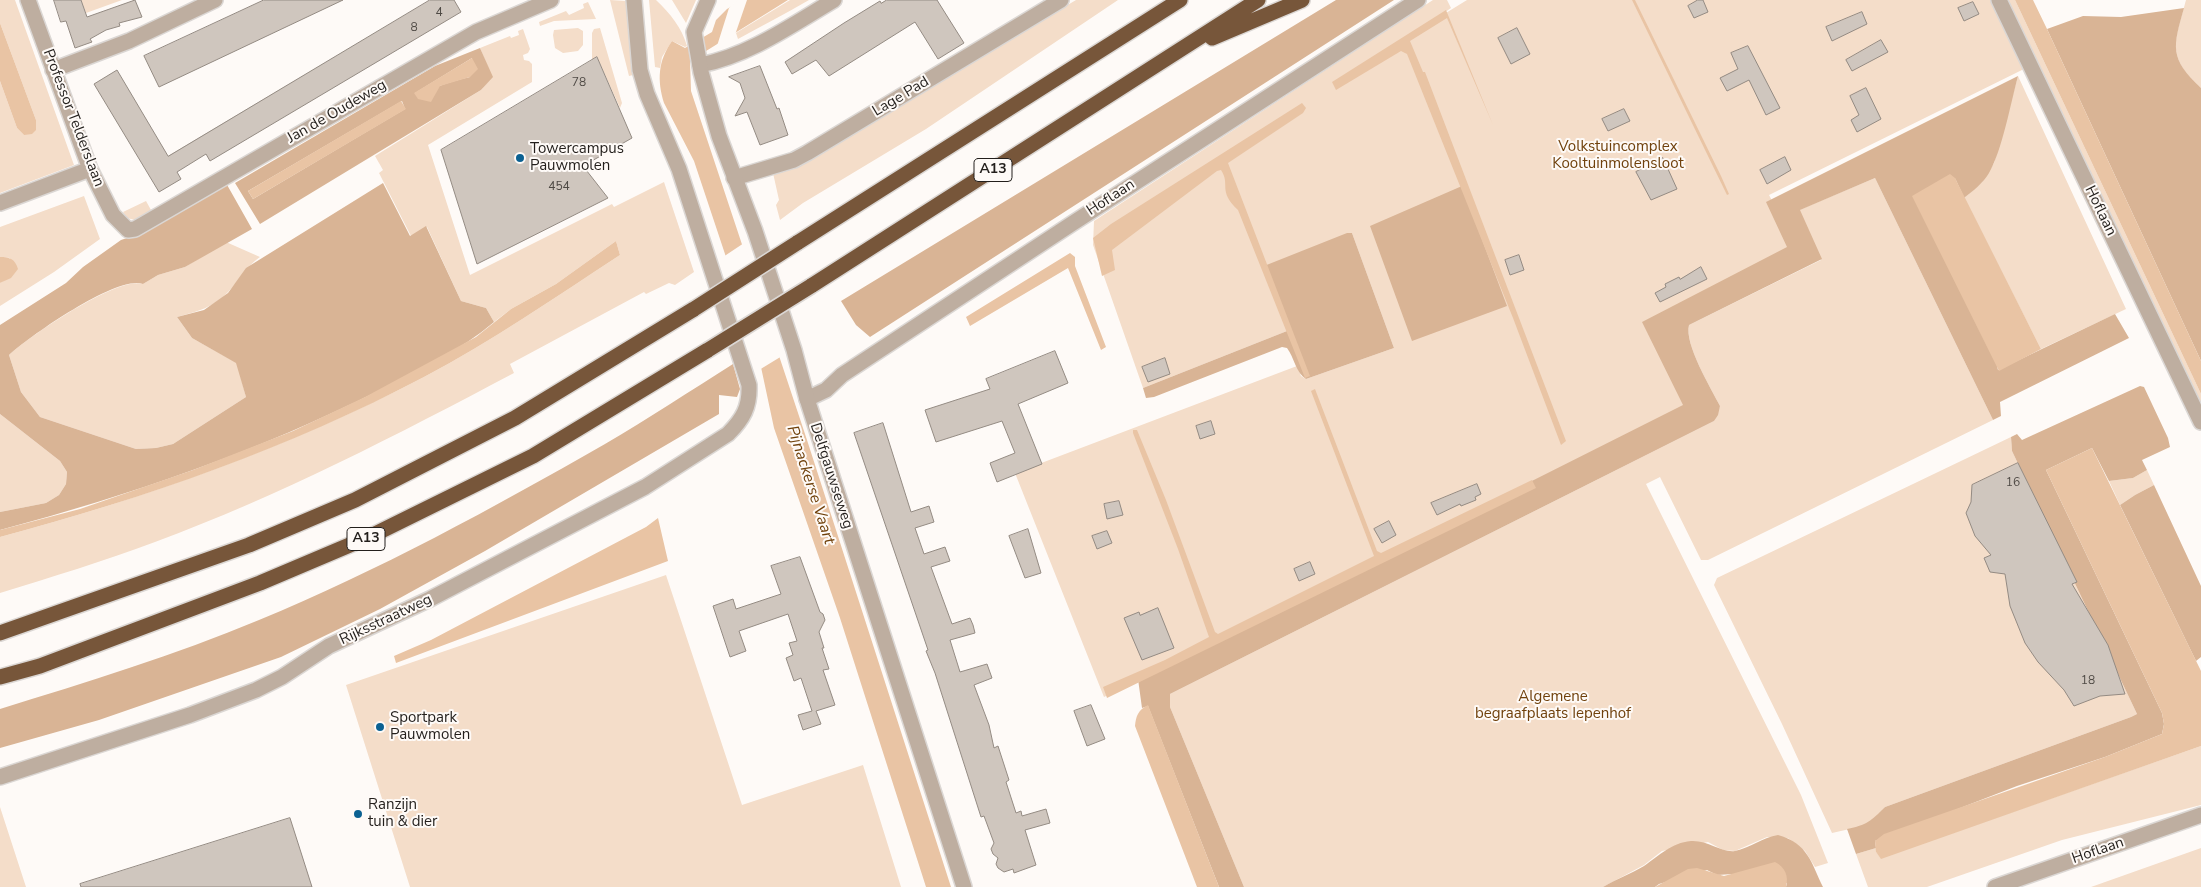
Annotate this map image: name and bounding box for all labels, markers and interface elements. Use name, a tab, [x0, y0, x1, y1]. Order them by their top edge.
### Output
house number: 4	[435, 6, 443, 20]
house number: 8	[410, 21, 418, 35]
street label: Professor Telderslaan	[38, 47, 108, 189]
street label: Lage Pad	[870, 73, 932, 121]
street label: Jan de Oudeweg	[284, 76, 390, 148]
house number: 78	[572, 76, 586, 90]
park label: Volkstuincomplex Kooltuinmolensloot	[1552, 138, 1684, 173]
place label: Towercampus Pauwmolen	[530, 140, 624, 175]
marker: Towercampus Pauwmolen	[514, 152, 526, 164]
road number: A13	[974, 158, 1012, 182]
street label: Hoflaan	[1084, 176, 1138, 220]
house number: 454	[548, 180, 570, 194]
street label: Hoflaan	[2080, 183, 2120, 239]
street label: Delfgauwseweg	[805, 421, 857, 531]
water label: Pijnackerse Vaart	[782, 423, 838, 547]
house number: 16	[2006, 476, 2020, 490]
road number: A13	[347, 528, 385, 550]
street label: Rijksstraatweg	[337, 591, 435, 649]
house number: 18	[2081, 674, 2095, 688]
park label: Algemene begraafplaats Iepenhof	[1475, 688, 1631, 723]
place label: Sportpark Pauwmolen	[390, 709, 470, 744]
marker: Sportpark Pauwmolen	[374, 721, 386, 733]
place label: Ranzijn tuin & dier	[368, 796, 437, 831]
marker: Ranzijn tuin & dier	[352, 808, 364, 820]
street label: Hoflaan	[2070, 834, 2126, 868]

